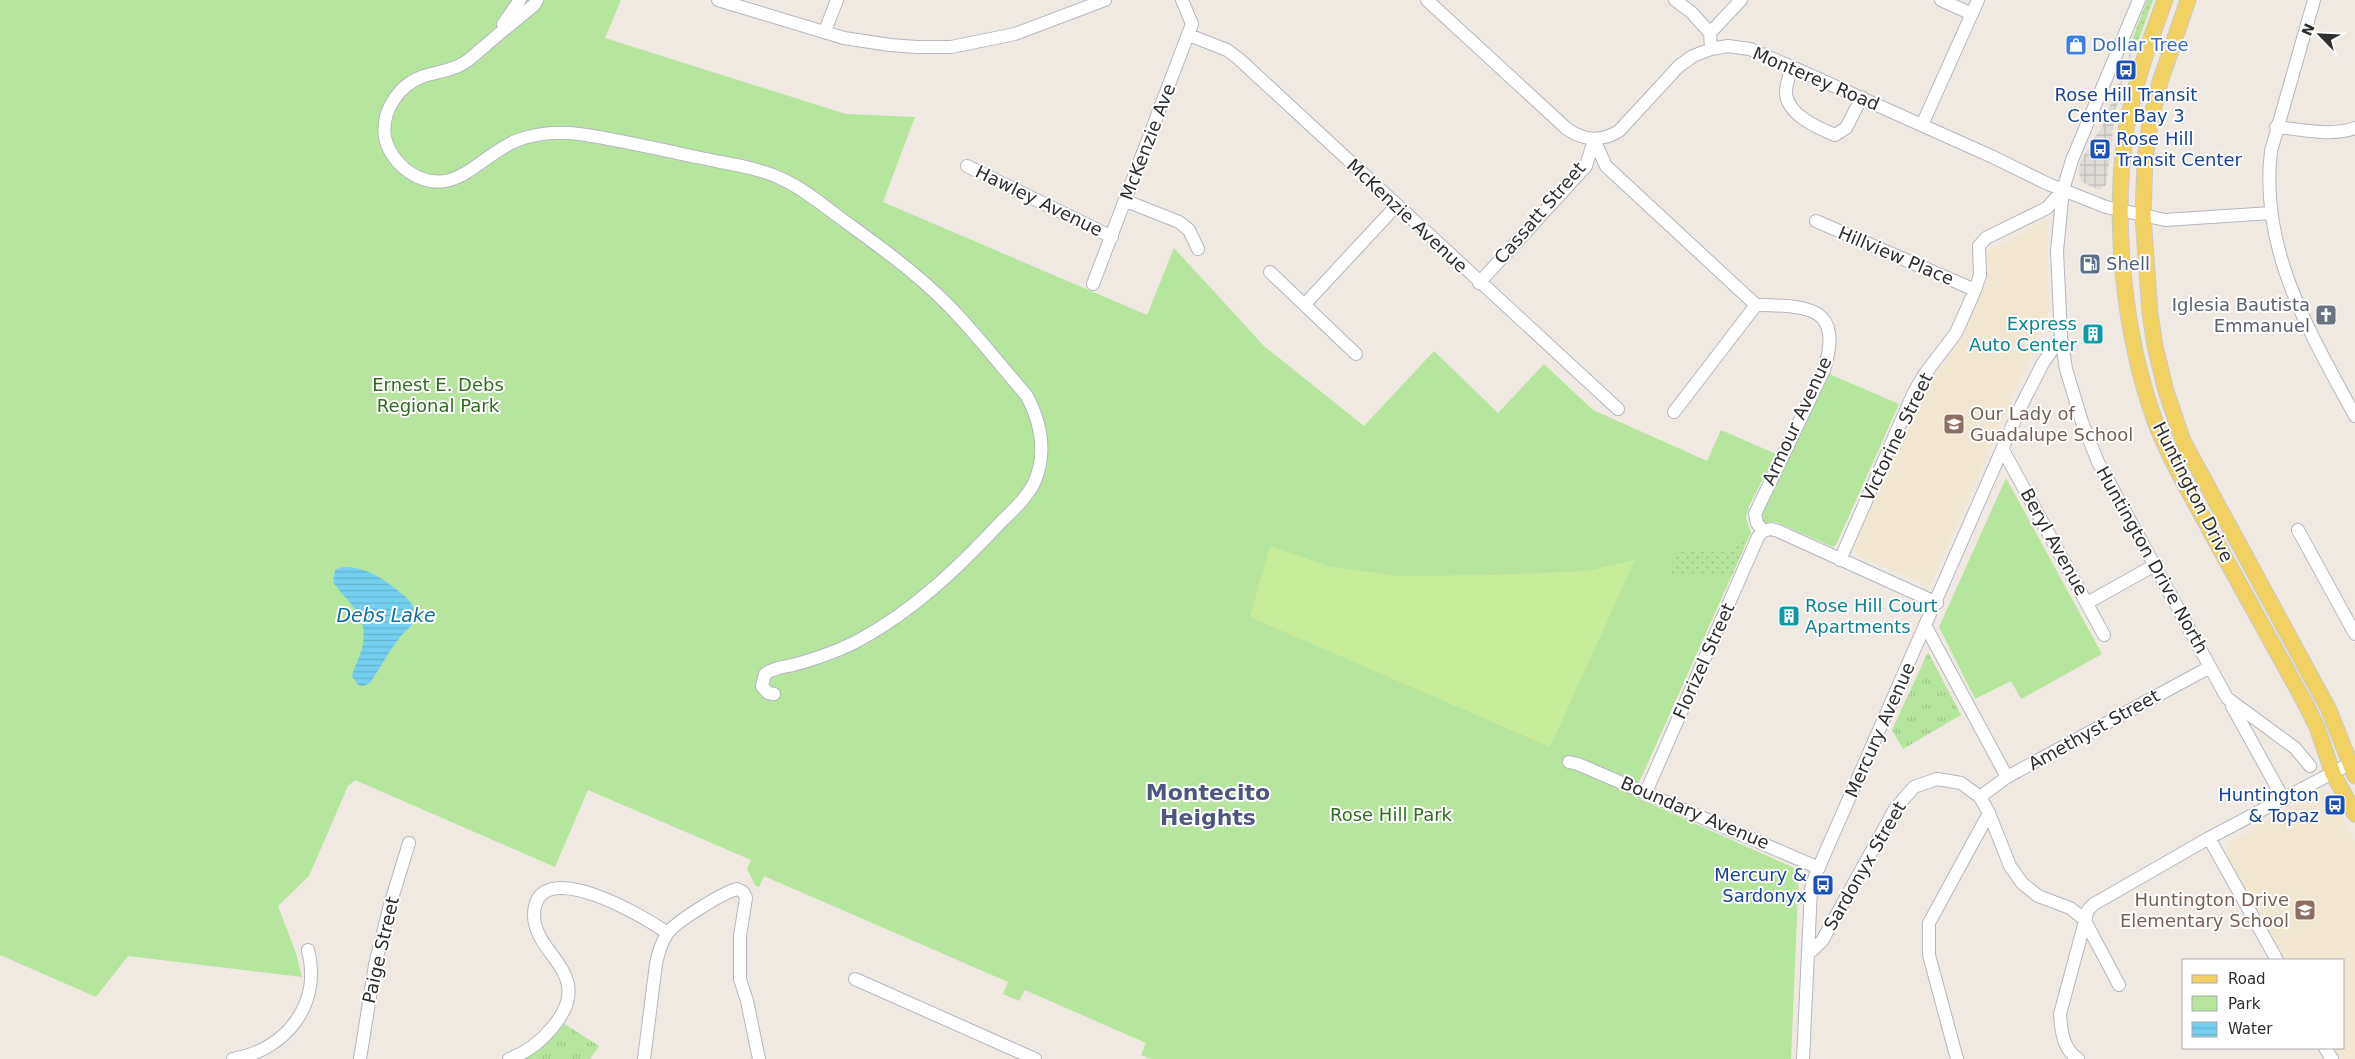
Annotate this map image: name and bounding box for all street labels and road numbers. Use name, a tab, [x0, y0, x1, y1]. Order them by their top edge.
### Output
street label: Monterey Road	[1750, 42, 1883, 115]
street label: McKenzie Ave	[1116, 81, 1179, 203]
street label: McKenzie Avenue	[1343, 154, 1472, 277]
street label: Cassatt Street	[1490, 158, 1590, 268]
street label: Hawley Avenue	[972, 161, 1106, 240]
street label: Hillview Place	[1835, 222, 1957, 289]
street label: Armour Avenue	[1758, 353, 1836, 488]
street label: Victorine Street	[1856, 369, 1937, 504]
street label: Huntington Drive	[2149, 418, 2238, 565]
street label: Huntington Drive North	[2092, 463, 2213, 657]
street label: Beryl Avenue	[2016, 485, 2092, 599]
street label: Florizel Street	[1669, 600, 1738, 722]
street label: Mercury Avenue	[1840, 659, 1919, 801]
street label: Amethyst Street	[2024, 685, 2163, 774]
street label: Boundary Avenue	[1618, 772, 1773, 853]
street label: Sardonyx Street	[1819, 798, 1910, 934]
street label: Paige Street	[358, 894, 403, 1005]

